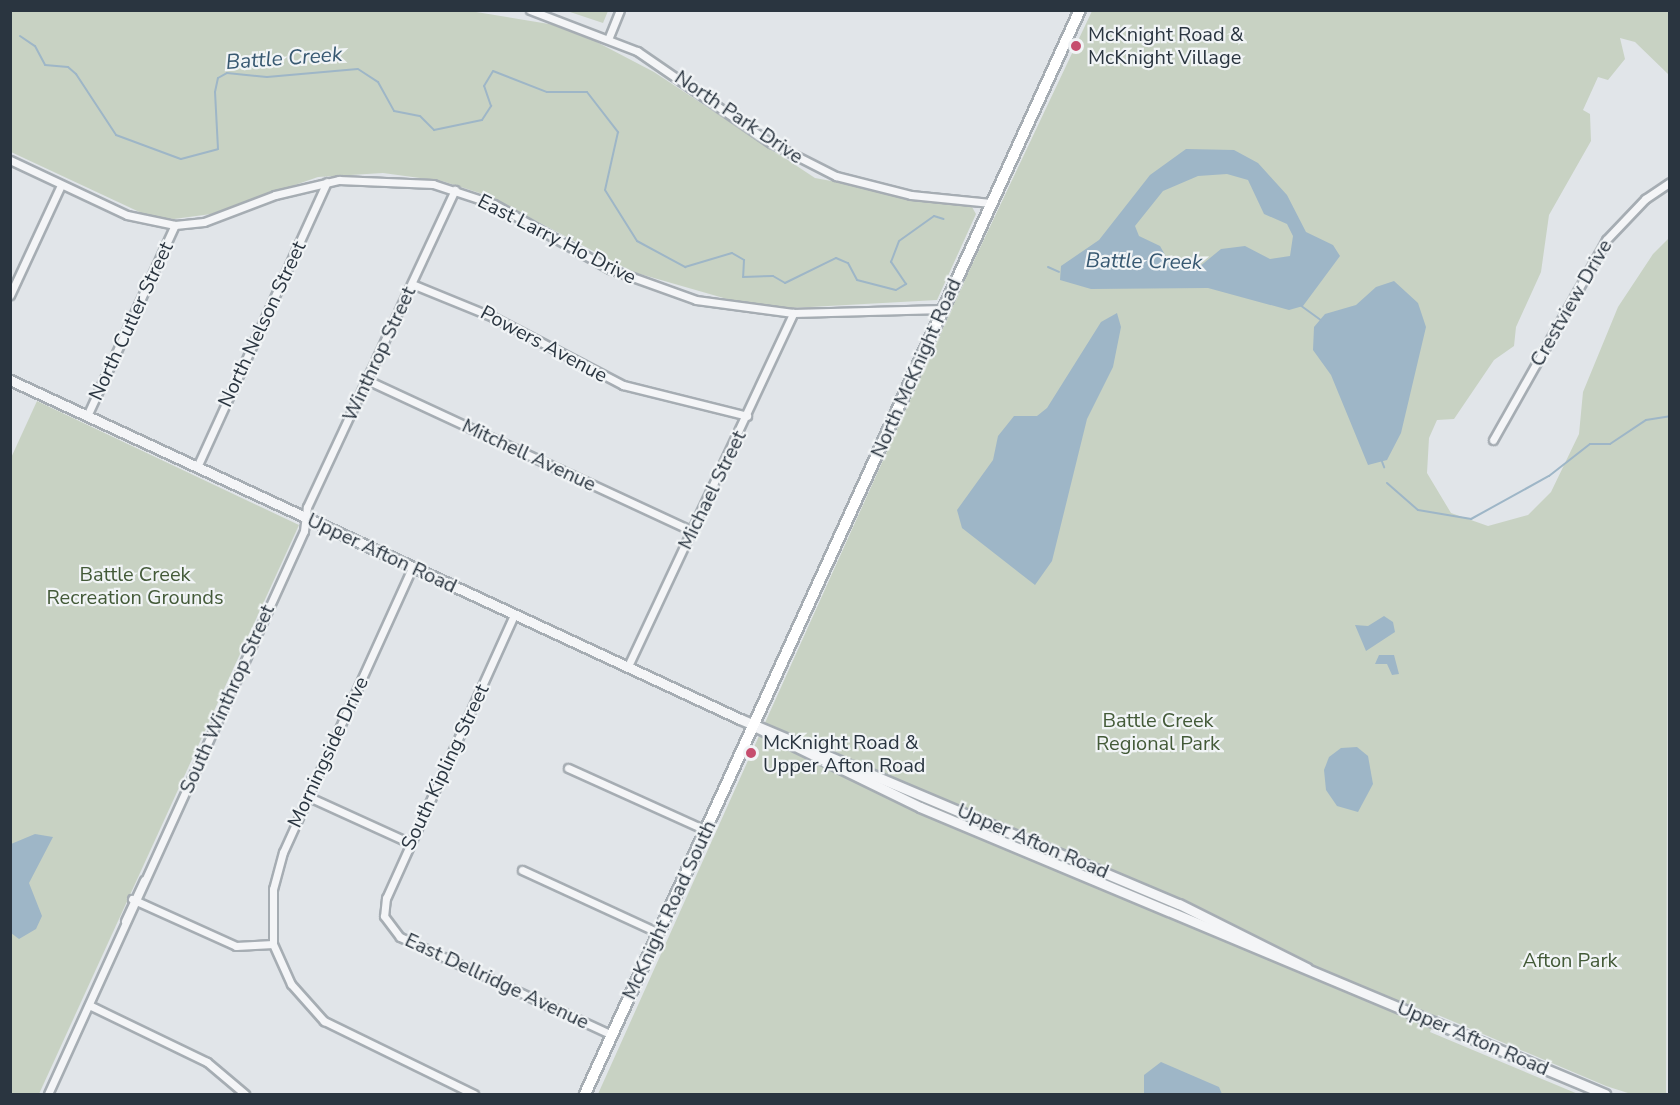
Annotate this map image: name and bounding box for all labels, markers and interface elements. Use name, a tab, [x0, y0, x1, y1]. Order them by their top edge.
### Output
place label: McKnight Road & McKnight Village	[1088, 22, 1244, 69]
marker: McKnight Road & McKnight Village	[1069, 39, 1083, 53]
water label: Battle Creek	[225, 41, 343, 75]
street label: North Park Drive	[670, 65, 808, 169]
street label: East Larry Ho Drive	[474, 189, 640, 289]
street label: Crestview Drive	[1525, 235, 1617, 371]
street label: North Nelson Street	[213, 237, 311, 411]
street label: North Cutler Street	[84, 238, 178, 404]
water label: Battle Creek	[1085, 247, 1203, 275]
street label: North McKnight Road	[866, 275, 966, 461]
street label: Winthrop Street	[337, 283, 421, 425]
street label: Powers Avenue	[476, 300, 612, 388]
street label: Mitchell Avenue	[458, 413, 600, 497]
street label: Michael Street	[673, 427, 751, 553]
street label: Upper Afton Road	[303, 508, 461, 598]
park label: Battle Creek Recreation Grounds	[46, 562, 224, 609]
street label: South Winthrop Street	[175, 601, 279, 797]
street label: Morningside Drive	[283, 673, 373, 831]
street label: South Kipling Street	[396, 680, 494, 854]
park label: Battle Creek Regional Park	[1096, 708, 1220, 755]
place label: McKnight Road & Upper Afton Road	[763, 730, 925, 777]
marker: McKnight Road & Upper Afton Road	[744, 746, 758, 760]
street label: Upper Afton Road	[954, 798, 1112, 884]
street label: McKnight Road South	[617, 817, 721, 1003]
street label: East Dellridge Avenue	[401, 928, 593, 1034]
park label: Afton Park	[1522, 948, 1618, 972]
street label: Upper Afton Road	[1394, 995, 1552, 1081]

